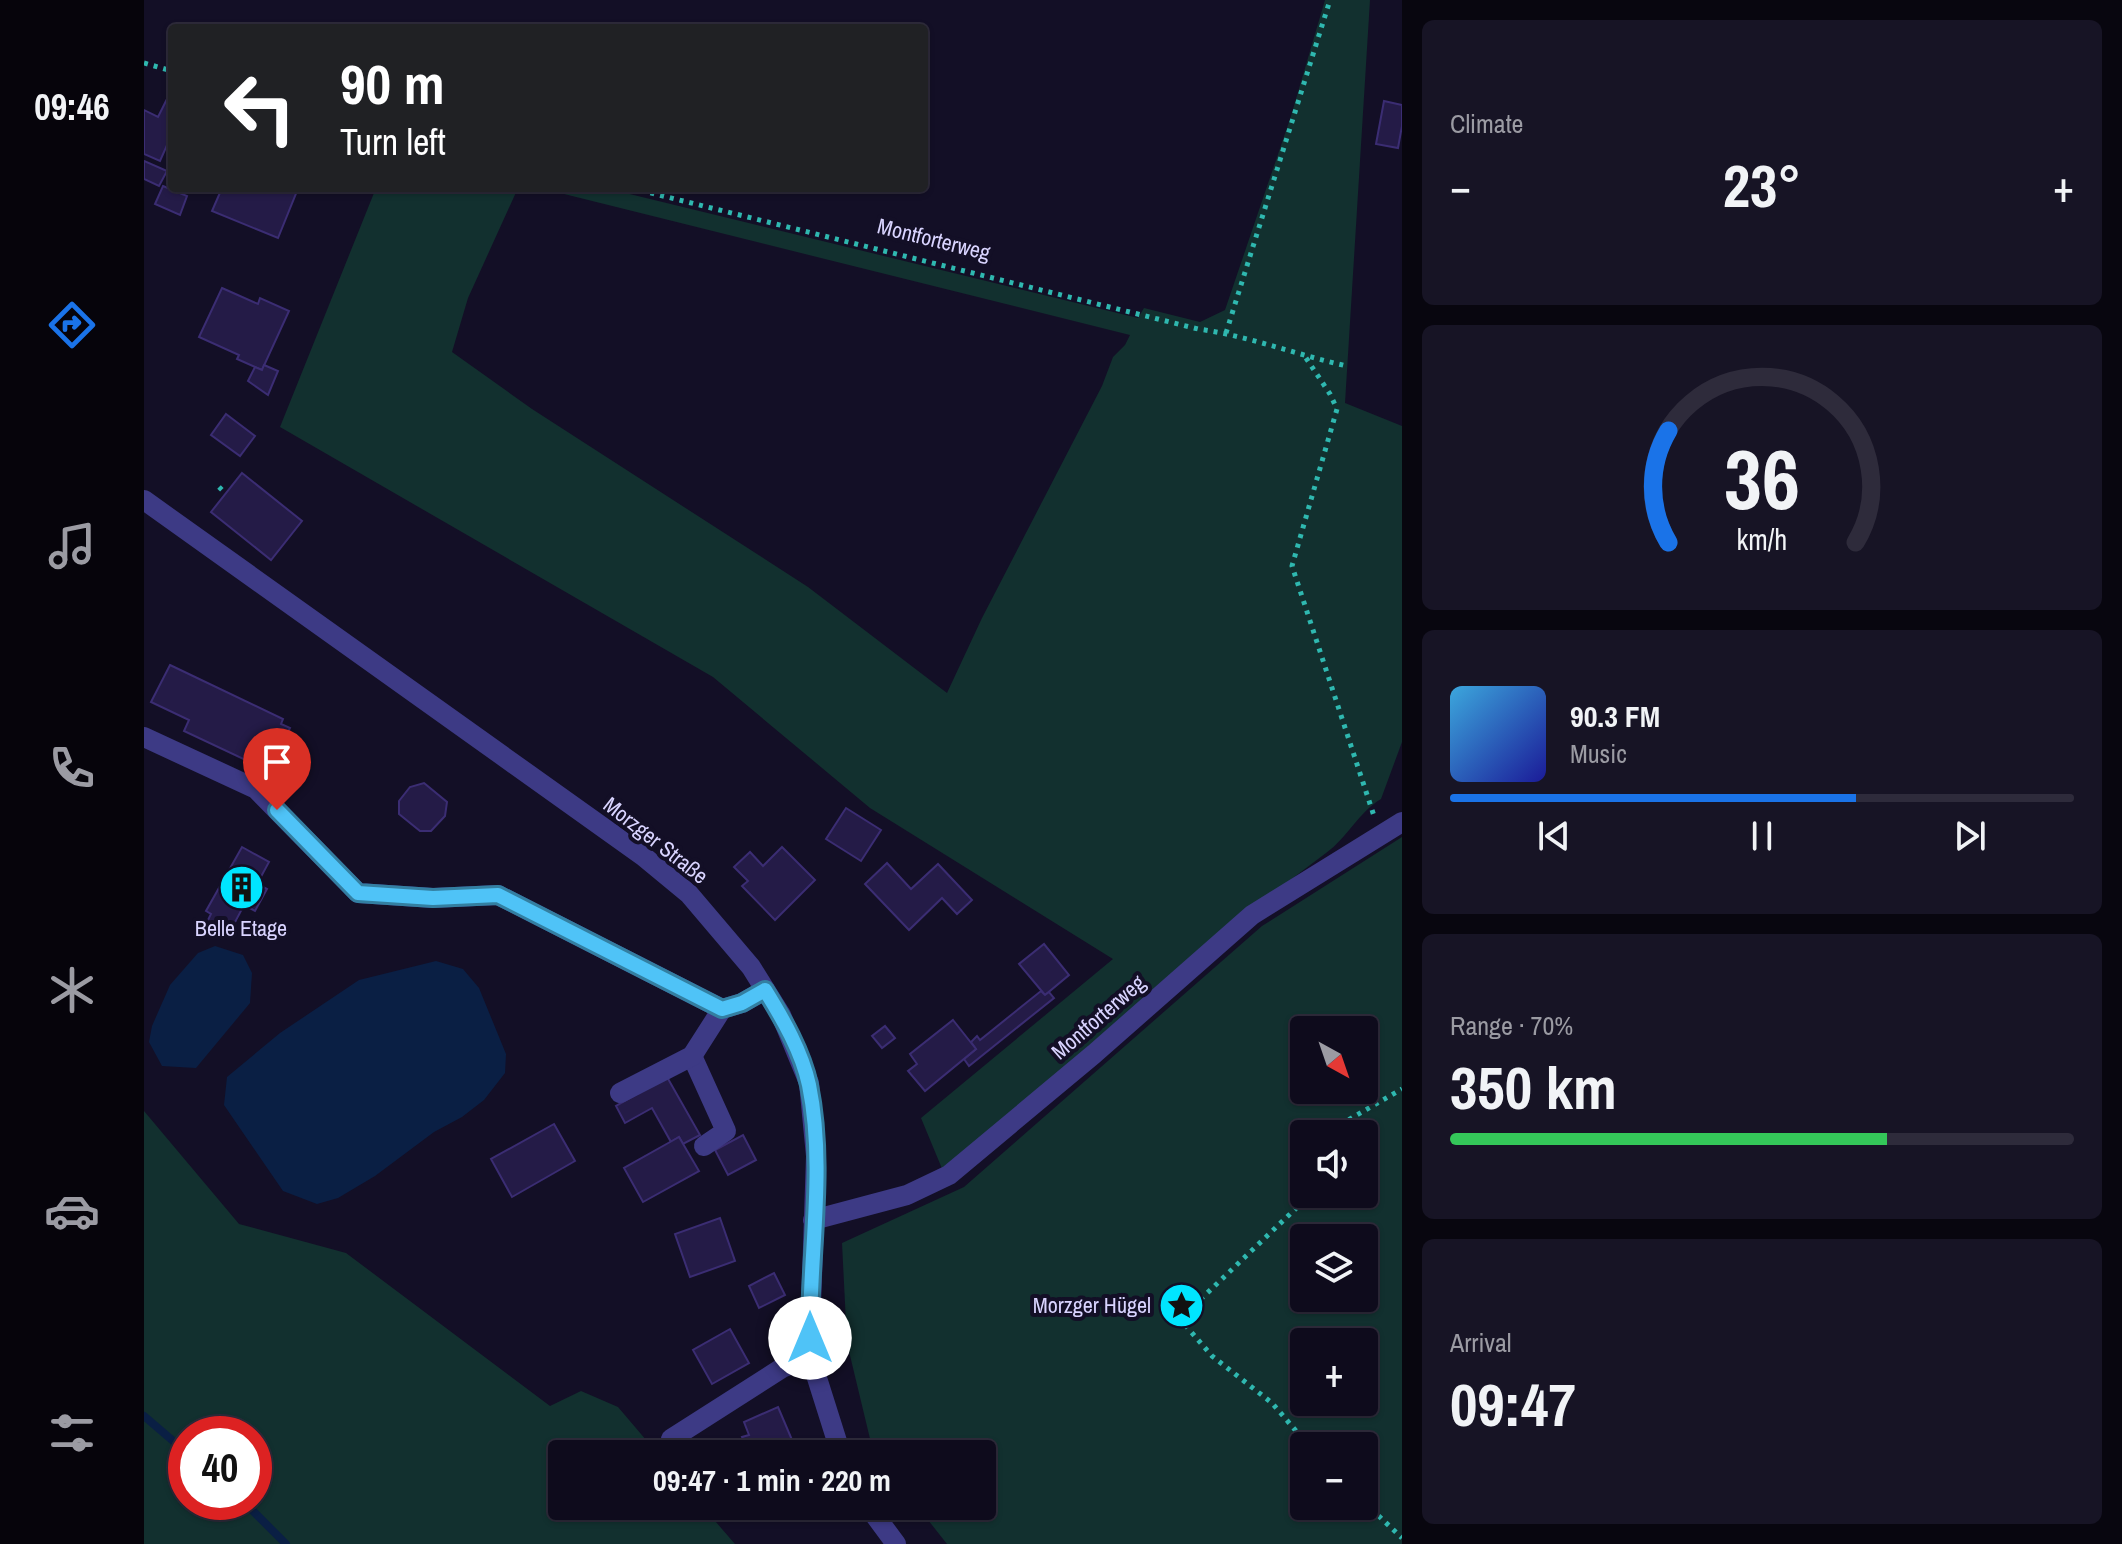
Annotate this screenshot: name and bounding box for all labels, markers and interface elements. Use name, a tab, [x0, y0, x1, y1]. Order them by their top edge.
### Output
text: 90 m	[340, 46, 445, 121]
icon: left	[208, 56, 312, 160]
text: 09:46	[34, 83, 110, 131]
text: Climate	[1450, 106, 1523, 141]
text: Turn left	[340, 118, 446, 166]
text: 23°	[1723, 145, 1801, 226]
text: −	[1450, 156, 1471, 216]
text: +	[2053, 156, 2074, 216]
street label: Montforterweg	[874, 210, 994, 268]
icon: directions	[44, 297, 100, 353]
text: 36	[1724, 423, 1800, 535]
icon: music	[44, 518, 100, 574]
text: km/h	[1737, 520, 1787, 559]
text: 90.3 FM	[1570, 696, 1660, 736]
pin	[243, 728, 311, 810]
text: Music	[1570, 736, 1627, 771]
icon: phone	[44, 740, 100, 796]
icon: arrive	[255, 740, 299, 784]
street label: Morzger Straße	[597, 790, 715, 890]
icon: previous	[1532, 814, 1576, 858]
icon: pause	[1740, 814, 1784, 858]
icon: next	[1948, 814, 1992, 858]
building icon: Belle Etage	[217, 863, 265, 911]
place label: Belle Etage	[195, 913, 287, 943]
icon: climate	[44, 962, 100, 1018]
street label: Montforterweg	[1045, 968, 1151, 1066]
text: Range · 70%	[1450, 1008, 1573, 1043]
north arrow	[1290, 1016, 1378, 1104]
map controls	[1290, 1016, 1378, 1520]
text: 350 km	[1450, 1047, 1617, 1128]
button: sound	[1290, 1120, 1378, 1208]
icon: car	[44, 1183, 100, 1239]
button: layers	[1290, 1224, 1378, 1312]
place icon: Morzger Hügel	[1158, 1281, 1206, 1329]
place label: Morzger Hügel	[1033, 1290, 1151, 1320]
position arrow	[768, 1296, 852, 1380]
text: Arrival	[1450, 1325, 1512, 1360]
button: +	[1290, 1328, 1378, 1416]
text: 09:47	[1450, 1364, 1576, 1445]
icon: filters	[44, 1405, 100, 1461]
speed limit sign: 40	[168, 1416, 272, 1520]
button: −	[1290, 1432, 1378, 1520]
text: 09:47 · 1 min · 220 m	[653, 1460, 891, 1500]

